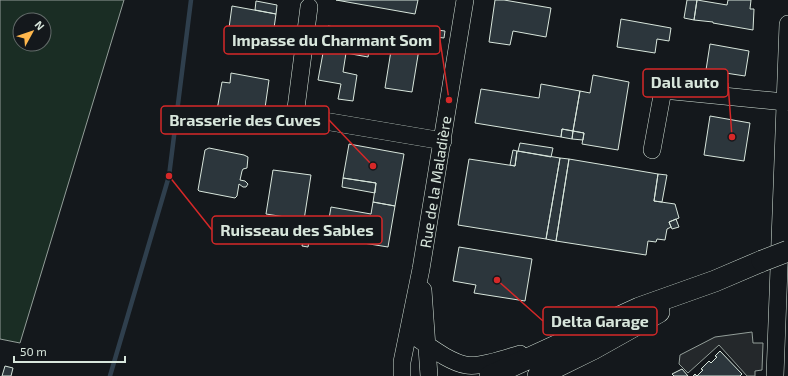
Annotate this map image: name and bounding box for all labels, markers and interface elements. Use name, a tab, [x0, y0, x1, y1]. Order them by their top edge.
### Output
north arrow	[12, 12, 52, 52]
text: N	[33, 18, 48, 33]
callout: Impasse du Charmant Som	[224, 26, 440, 54]
text: Impasse du Charmant Som	[232, 30, 432, 49]
callout: Dall auto	[643, 69, 728, 97]
text: Dall auto	[651, 72, 719, 91]
callout: Brasserie des Cuves	[161, 106, 329, 134]
text: Brasserie des Cuves	[169, 110, 321, 129]
street label: Rue de la Maladière	[416, 114, 454, 249]
callout: Ruisseau des Sables	[212, 216, 382, 244]
text: Ruisseau des Sables	[220, 220, 374, 239]
callout: Delta Garage	[543, 307, 657, 335]
text: Delta Garage	[551, 311, 649, 330]
scale bar	[14, 338, 125, 364]
text: 50 m	[20, 344, 47, 358]

